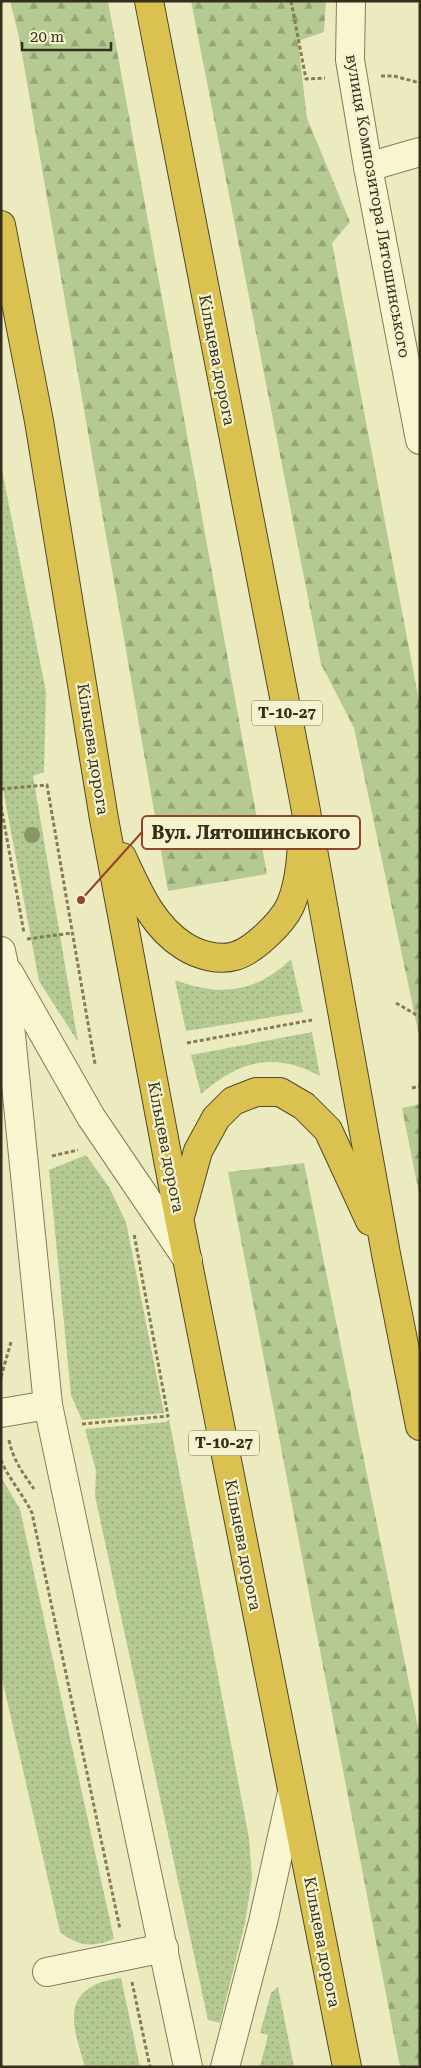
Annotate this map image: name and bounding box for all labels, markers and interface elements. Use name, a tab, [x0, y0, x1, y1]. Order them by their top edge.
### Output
scale bar	[22, 20, 111, 52]
text: 20 m	[30, 28, 65, 46]
street label: вулиця Композитора Лятошинського	[342, 53, 414, 360]
street label: Кільцева дорога	[195, 293, 239, 427]
street label: Кільцева дорога	[73, 682, 113, 816]
road number: Т-10-27	[252, 700, 322, 726]
callout: Вул. Лятошинського	[142, 816, 360, 849]
text: Вул. Лятошинського	[152, 822, 351, 843]
street label: Кільцева дорога	[144, 1080, 188, 1214]
road number: Т-10-27	[189, 1430, 259, 1456]
street label: Кільцева дорога	[221, 1478, 265, 1612]
street label: Кільцева дорога	[300, 1875, 344, 2009]

